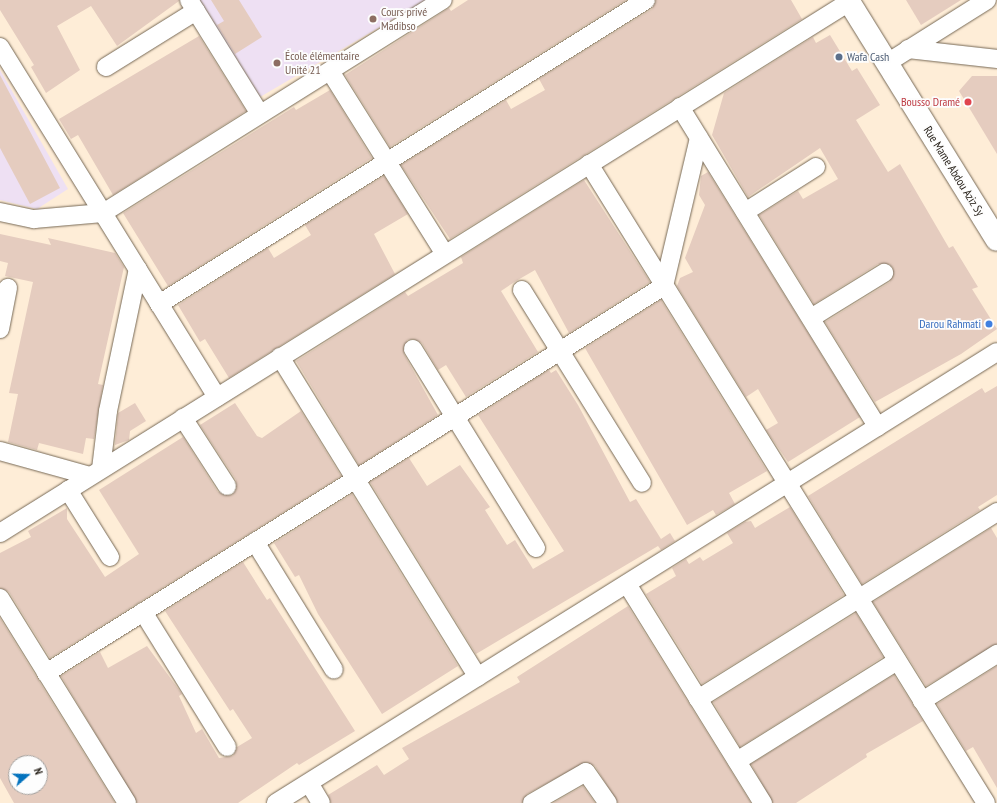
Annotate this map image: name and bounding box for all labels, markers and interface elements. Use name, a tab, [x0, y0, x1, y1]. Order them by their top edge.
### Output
place label: Cours privé Madibso	[381, 5, 427, 33]
marker: Cours privé Madibso	[368, 14, 378, 24]
place label: École élémentaire Unité 21	[285, 49, 359, 77]
place label: Wafa Cash	[847, 50, 889, 64]
marker: Wafa Cash	[834, 52, 844, 62]
marker: École élémentaire Unité 21	[272, 58, 282, 68]
place label: Bousso Dramé	[901, 95, 960, 109]
marker: Bousso Dramé	[963, 97, 973, 107]
street label: Rue Mame Abdou Aziz Sy	[920, 123, 988, 219]
place label: Darou Rahmati	[919, 317, 981, 331]
marker: Darou Rahmati	[984, 319, 994, 329]
north arrow	[8, 755, 48, 795]
text: N	[31, 766, 46, 776]

